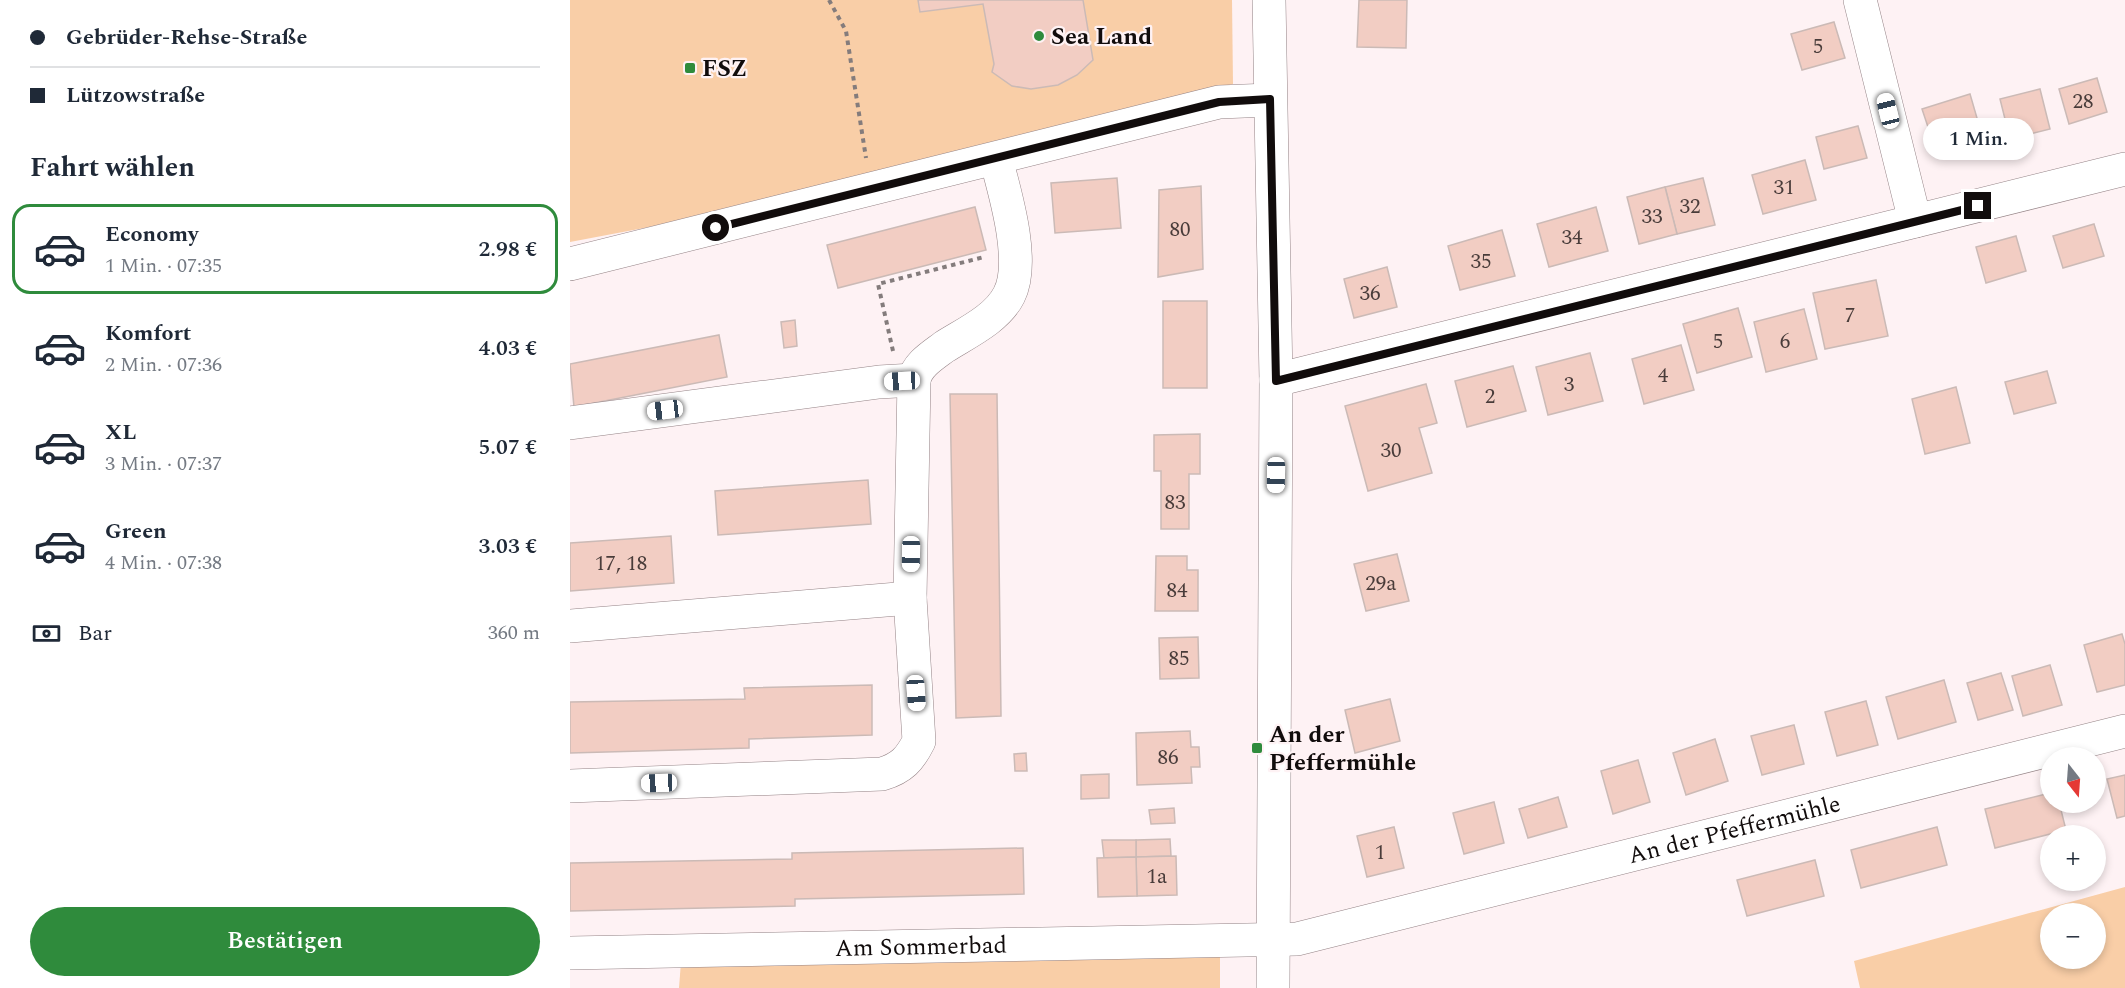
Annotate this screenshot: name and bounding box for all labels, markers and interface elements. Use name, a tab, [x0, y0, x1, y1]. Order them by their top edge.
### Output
place label: Sea Land	[1051, 19, 1152, 55]
text: Gebrüder-Rehse-Straße	[66, 21, 307, 54]
marker: Sea Land	[1032, 29, 1046, 43]
house number: 5	[1813, 31, 1823, 63]
place label: FSZ	[702, 51, 747, 87]
marker: FSZ	[683, 61, 697, 75]
text: Lützowstraße	[66, 79, 205, 112]
house number: 28	[2073, 86, 2094, 118]
car	[1875, 91, 1901, 131]
callout: 1 Min.	[1922, 119, 2034, 161]
text: 1 Min.	[1949, 124, 2008, 154]
text: Fahrt wählen	[30, 147, 195, 189]
house number: 31	[1774, 172, 1795, 204]
house number: 32	[1680, 191, 1701, 223]
route end	[1964, 192, 1991, 219]
house number: 33	[1642, 201, 1663, 233]
route start	[702, 214, 729, 241]
house number: 80	[1170, 214, 1191, 246]
text: Economy	[105, 218, 198, 251]
icon: car	[33, 222, 87, 276]
house number: 34	[1562, 222, 1583, 254]
text: 2.98 €	[479, 233, 537, 266]
house number: 35	[1471, 246, 1492, 278]
text: 1 Min. · 07:35	[105, 251, 222, 281]
house number: 36	[1360, 278, 1381, 310]
house number: 7	[1845, 300, 1855, 332]
text: Komfort	[105, 317, 191, 350]
icon: car	[33, 321, 87, 375]
house number: 5	[1713, 326, 1723, 358]
house number: 6	[1780, 326, 1790, 358]
text: 4.03 €	[479, 332, 537, 365]
text: 2 Min. · 07:36	[105, 350, 222, 380]
house number: 4	[1658, 360, 1669, 392]
house number: 3	[1564, 369, 1575, 401]
car	[884, 371, 920, 391]
house number: 2	[1485, 381, 1495, 413]
car	[646, 399, 684, 421]
text: XL	[105, 416, 136, 449]
icon: car	[33, 420, 87, 474]
text: 5.07 €	[479, 431, 537, 464]
house number: 30	[1381, 435, 1402, 467]
text: 3 Min. · 07:37	[105, 449, 222, 479]
car	[1267, 457, 1285, 493]
house number: 83	[1165, 487, 1186, 519]
text: Green	[105, 515, 167, 548]
icon: car	[33, 519, 87, 573]
text: 3.03 €	[479, 530, 537, 563]
car	[902, 536, 920, 572]
text: 4 Min. · 07:38	[105, 548, 222, 578]
house number: 17, 18	[595, 548, 647, 580]
house number: 29a	[1365, 568, 1397, 600]
house number: 84	[1167, 575, 1188, 607]
icon: cash	[30, 617, 63, 650]
text: Bar	[78, 617, 112, 650]
text: 360 m	[488, 618, 540, 648]
house number: 85	[1169, 643, 1190, 675]
car	[906, 674, 926, 712]
place label: An der Pfeffermühle	[1269, 717, 1416, 781]
marker: An der Pfeffermühle	[1250, 741, 1264, 755]
house number: 86	[1158, 742, 1179, 774]
north arrow	[2040, 747, 2106, 813]
map controls	[2040, 747, 2106, 969]
car	[641, 773, 677, 793]
street label: An der Pfeffermühle	[1625, 786, 1845, 874]
button: +	[2040, 825, 2106, 891]
house number: 1	[1375, 837, 1385, 869]
house number: 1a	[1147, 861, 1168, 893]
button: −	[2040, 903, 2106, 969]
button: Bestätigen	[30, 907, 540, 976]
street label: Am Sommerbad	[835, 928, 1007, 967]

